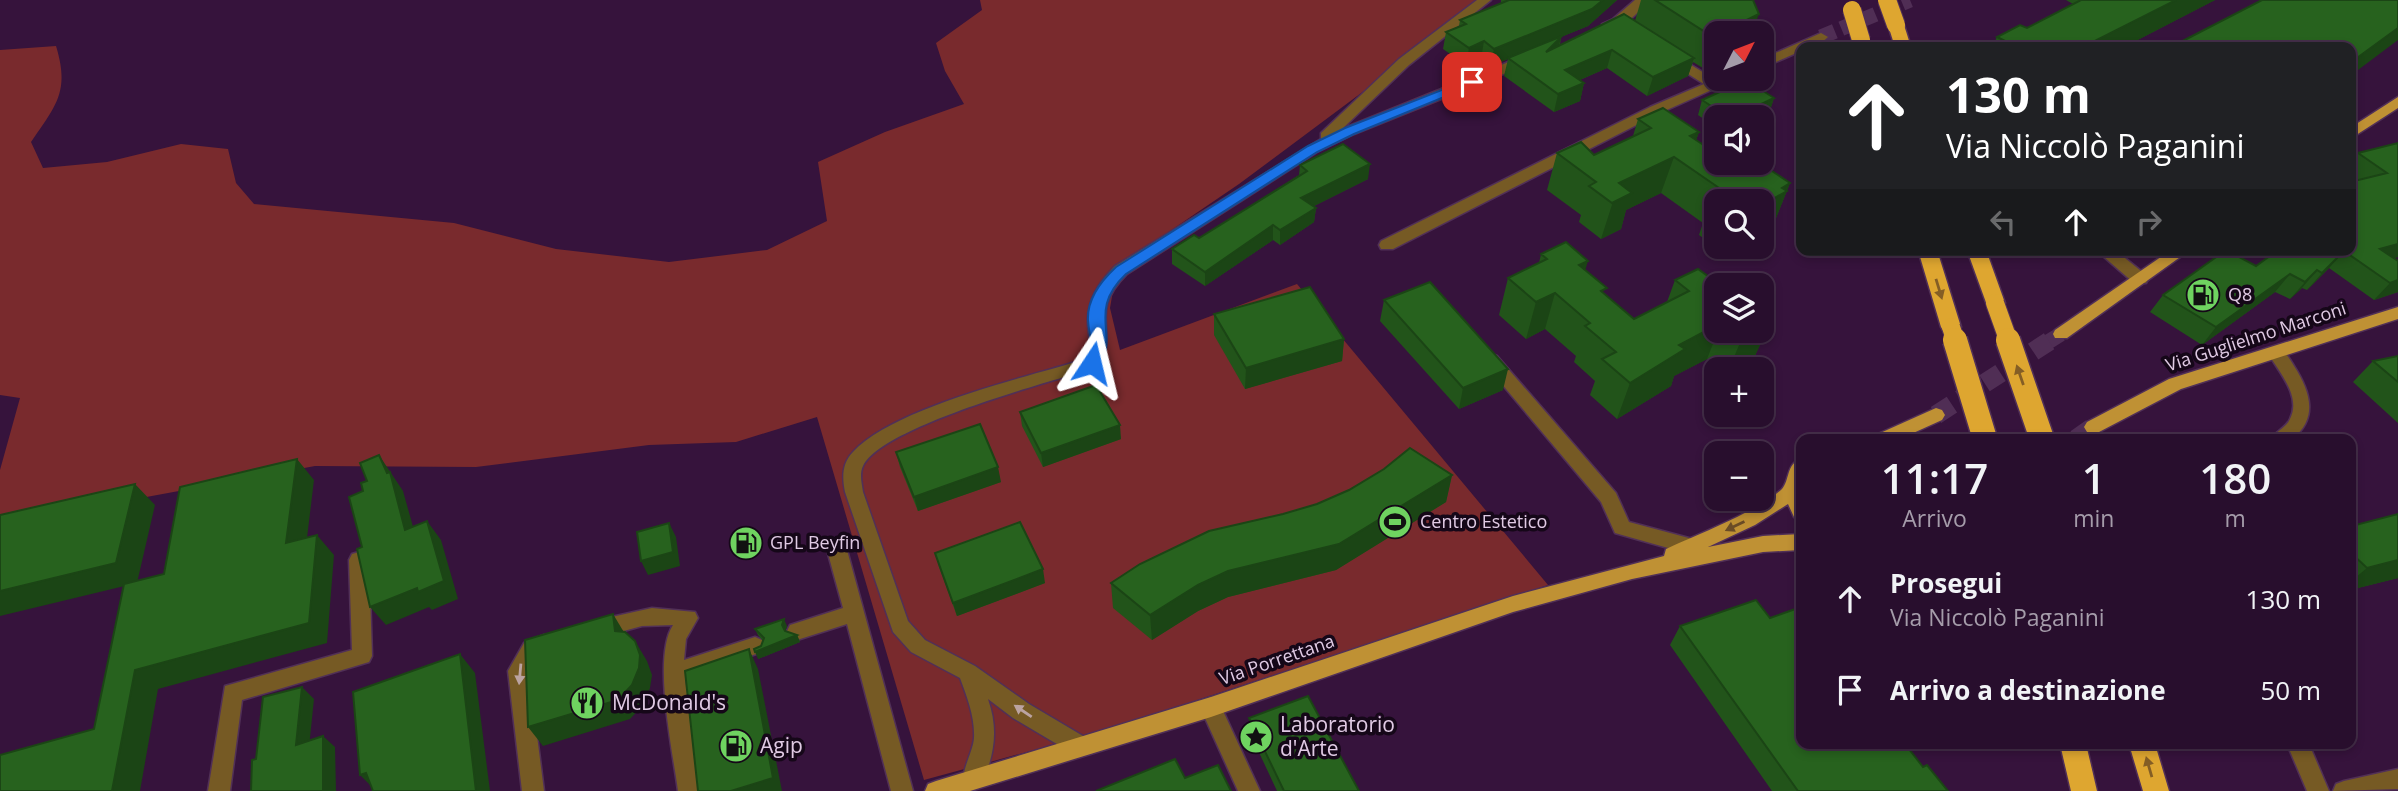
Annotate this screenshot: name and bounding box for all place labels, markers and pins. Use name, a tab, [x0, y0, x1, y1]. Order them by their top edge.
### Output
pin	[1442, 52, 1502, 112]
fuel station icon: Q8	[2184, 276, 2222, 314]
place label: Q8	[2228, 282, 2252, 306]
sports icon: Centro Estetico	[1376, 503, 1414, 541]
place label: Centro Estetico	[1420, 509, 1547, 533]
fuel station icon: GPL Beyfin	[727, 524, 765, 562]
place label: GPL Beyfin	[770, 530, 860, 554]
restaurant icon: McDonald's	[568, 684, 606, 722]
place label: McDonald's	[612, 688, 726, 716]
place label: Laboratorio d'Arte	[1280, 710, 1395, 762]
place icon: Laboratorio d'Arte	[1237, 718, 1275, 756]
fuel station icon: Agip	[717, 727, 755, 765]
place label: Agip	[760, 731, 803, 759]

